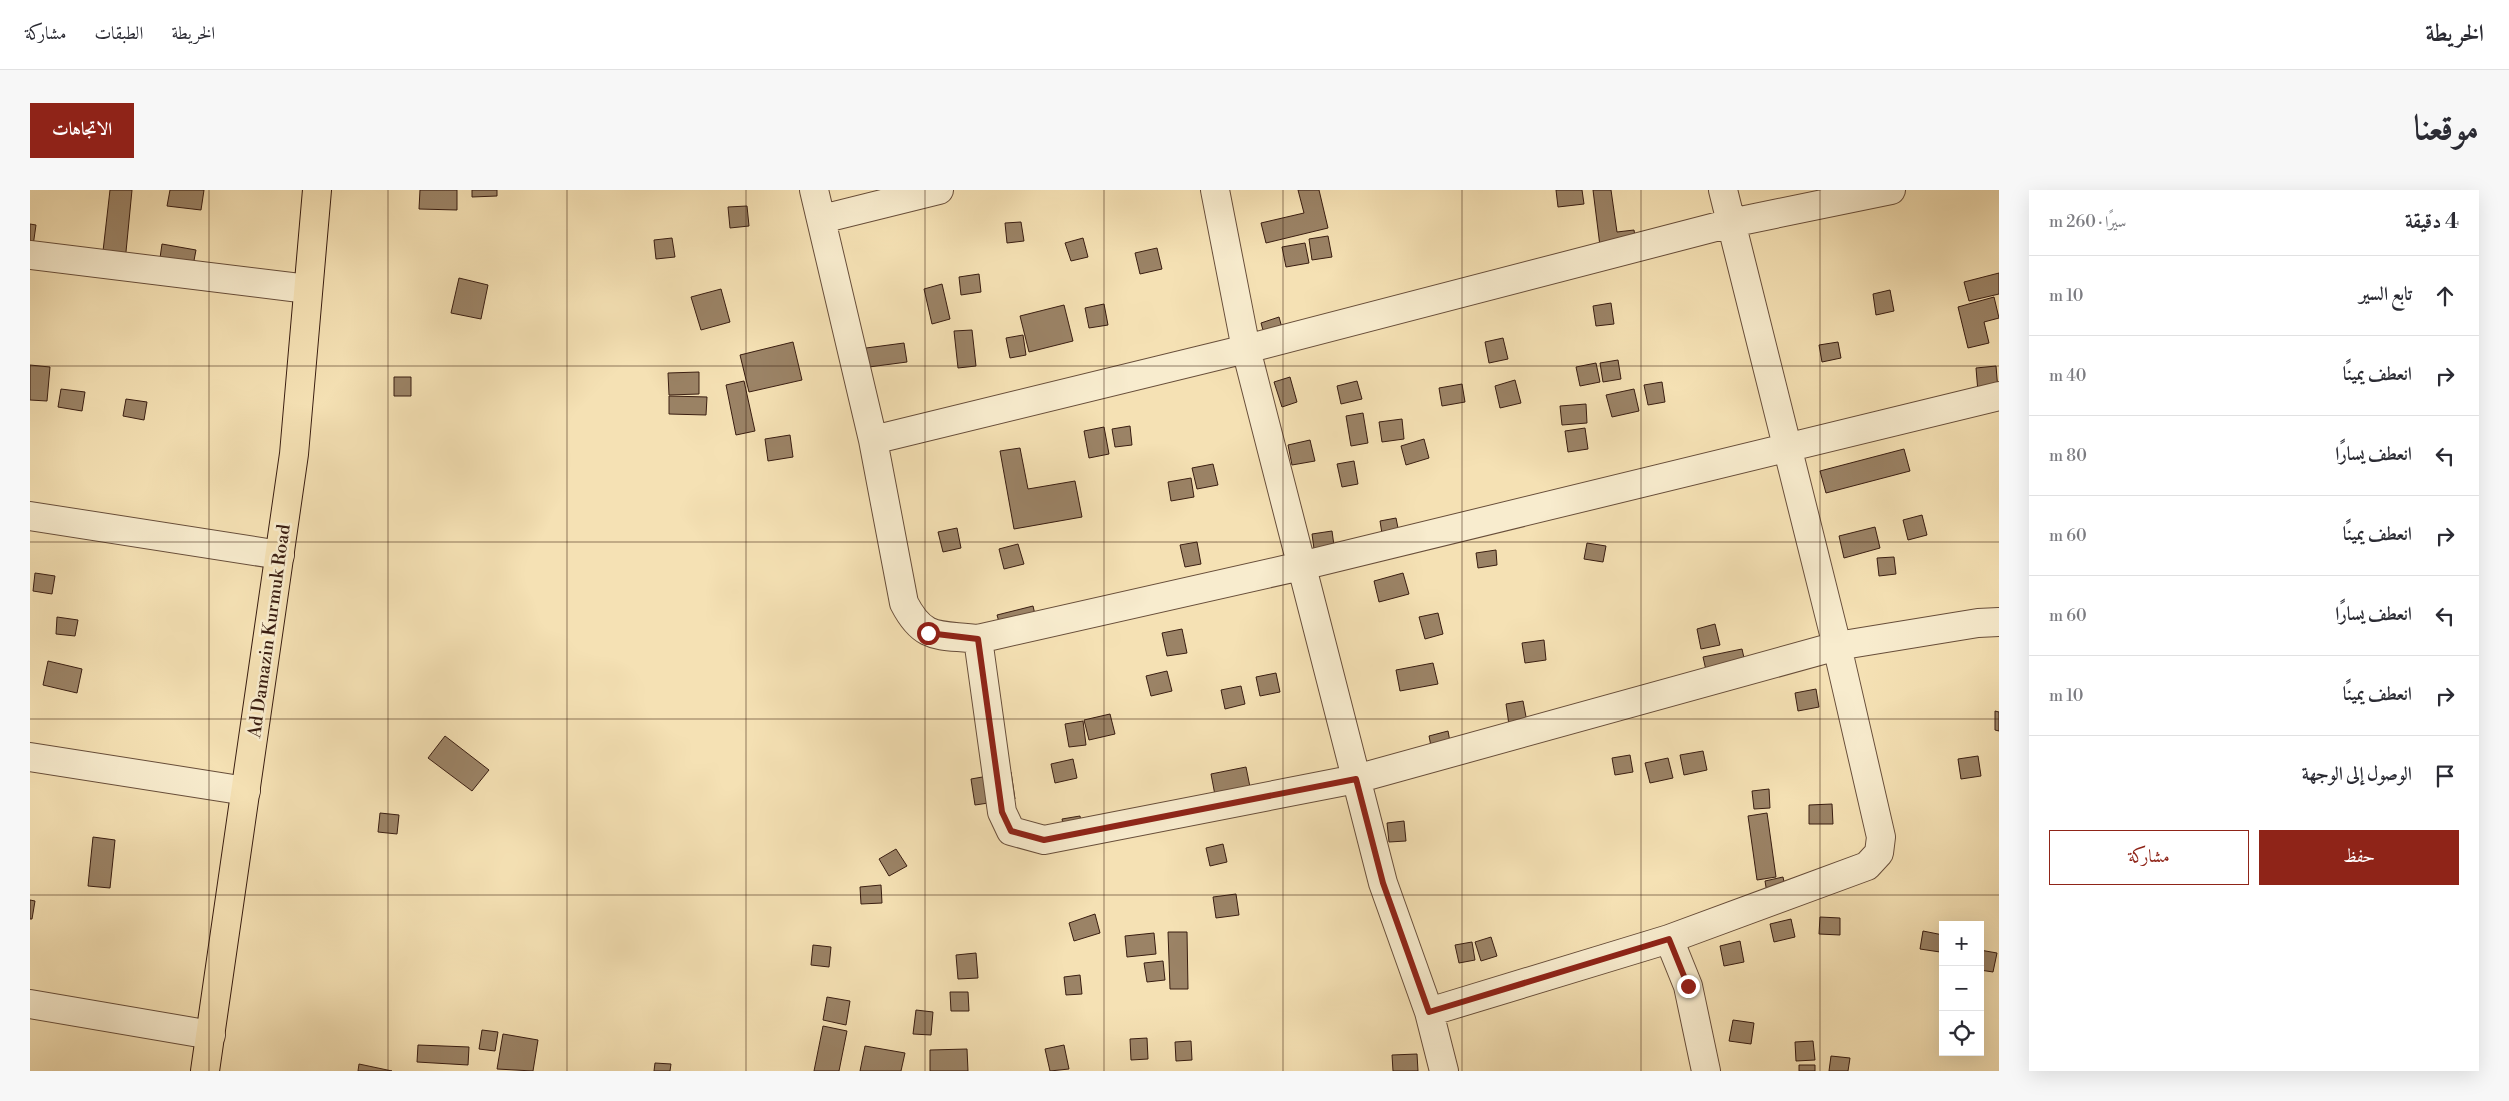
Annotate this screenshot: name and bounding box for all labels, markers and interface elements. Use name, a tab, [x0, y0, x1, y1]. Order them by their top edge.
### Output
text: الخريطة	[2426, 19, 2484, 49]
text: مشاركة	[25, 22, 66, 45]
text: الطبقات	[94, 22, 143, 45]
text: الخريطة	[171, 22, 215, 45]
button: الاتجاهات	[30, 103, 134, 158]
text: موقعنا	[2414, 107, 2479, 150]
text: 4 دقيقة	[2405, 209, 2459, 235]
text: سيرًا · 260 m	[2049, 212, 2126, 232]
text: تابع السير	[2359, 282, 2412, 306]
icon: ahead	[2431, 282, 2459, 310]
text: 10 m	[2049, 286, 2083, 306]
text: انعطف يمينًا	[2343, 362, 2412, 386]
icon: right	[2431, 362, 2459, 390]
text: 40 m	[2049, 366, 2086, 386]
text: انعطف يسارًا	[2335, 442, 2412, 466]
icon: left	[2431, 442, 2459, 470]
text: 80 m	[2049, 446, 2087, 466]
street label: Ad Damazin Kurmuk Road	[243, 522, 296, 740]
text: انعطف يمينًا	[2343, 522, 2412, 546]
icon: right	[2431, 522, 2459, 550]
text: 60 m	[2049, 526, 2087, 546]
text: انعطف يسارًا	[2335, 602, 2412, 626]
icon: left	[2431, 602, 2459, 630]
text: 60 m	[2049, 606, 2087, 626]
route start	[917, 622, 940, 645]
text: انعطف يمينًا	[2343, 682, 2412, 706]
icon: right	[2431, 682, 2459, 710]
text: 10 m	[2049, 686, 2083, 706]
text: الوصول إلى الوجهة	[2302, 762, 2412, 786]
icon: arrive	[2431, 762, 2459, 790]
button: مشاركة	[2049, 830, 2249, 885]
button: حفظ	[2259, 830, 2459, 885]
map controls	[1939, 921, 1984, 1056]
button: +	[1939, 921, 1984, 966]
button: −	[1939, 966, 1984, 1011]
route end	[1677, 975, 1700, 998]
button: locate	[1939, 1011, 1984, 1056]

